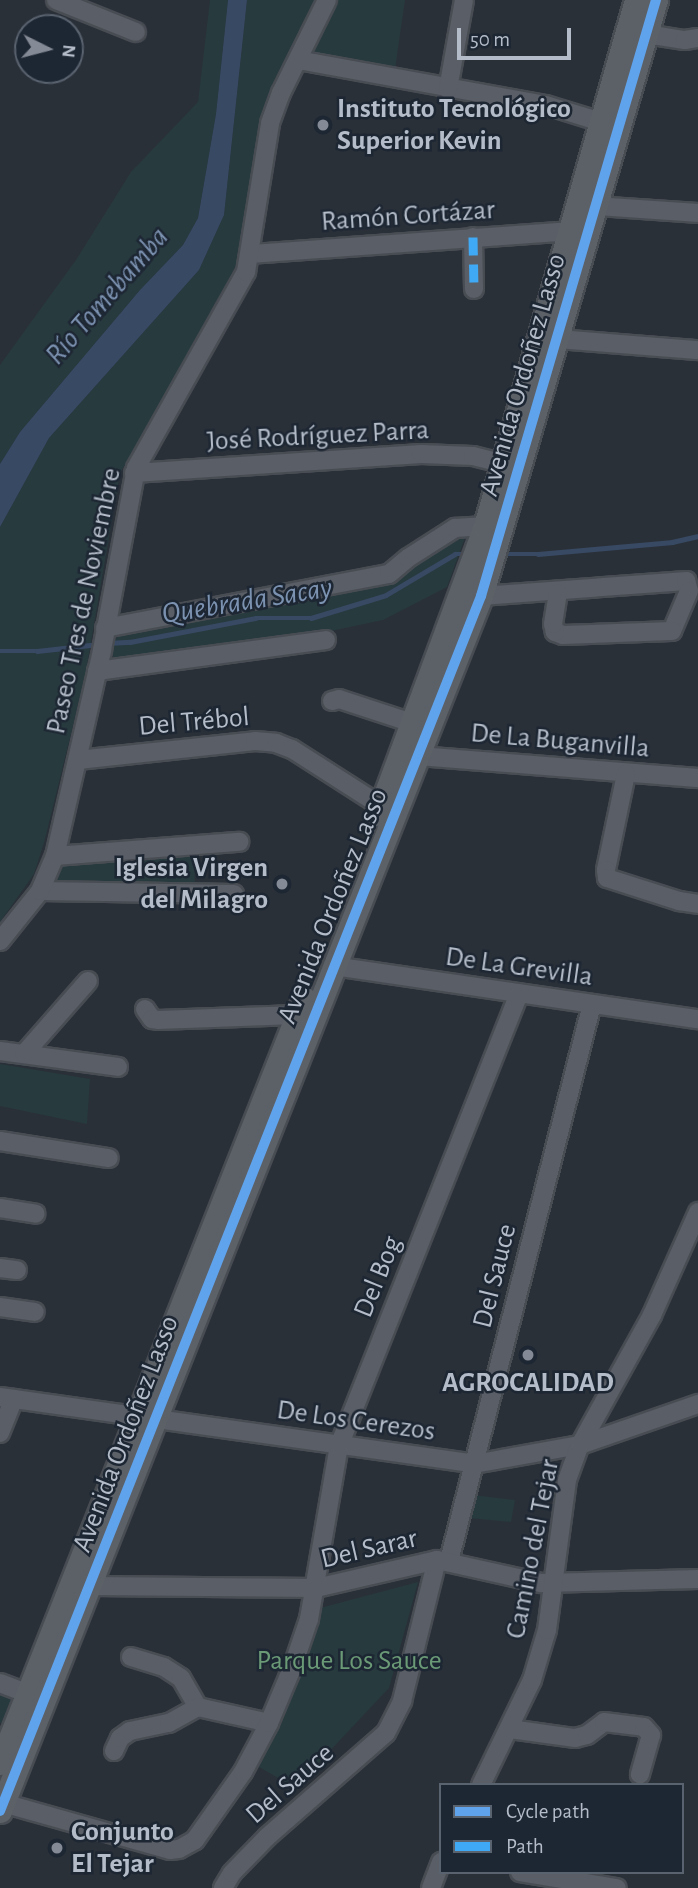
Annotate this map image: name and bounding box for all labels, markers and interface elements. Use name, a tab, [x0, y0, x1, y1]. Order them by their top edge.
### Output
north arrow	[14, 14, 84, 84]
scale bar	[460, 14, 574, 58]
text: 50 m	[470, 29, 510, 50]
text: N	[58, 43, 79, 59]
place label: Instituto Tecnológico Superior Kevin	[337, 92, 571, 158]
marker: Instituto Tecnológico Superior Kevin	[315, 117, 331, 133]
street label: Ramón Cortázar	[320, 193, 496, 239]
water label: Río Tomebamba	[37, 220, 177, 372]
street label: Avenida Ordoñez Lasso	[472, 250, 574, 500]
street label: José Rodríguez Parra	[206, 413, 430, 459]
street label: Paseo Tres de Noviembre	[39, 465, 129, 737]
water label: Quebrada Sacay	[159, 570, 335, 632]
street label: Del Trébol	[137, 700, 251, 744]
street label: De La Buganvilla	[469, 716, 651, 766]
street label: Avenida Ordoñez Lasso	[270, 784, 396, 1028]
place label: Iglesia Virgen del Milagro	[115, 851, 268, 917]
marker: Iglesia Virgen del Milagro	[274, 876, 290, 892]
street label: De La Grevilla	[443, 940, 595, 994]
street label: Del Sauce	[466, 1220, 524, 1332]
street label: Del Bog	[347, 1231, 409, 1323]
street label: Avenida Ordoñez Lasso	[65, 1311, 187, 1557]
marker: AGROCALIDAD	[520, 1347, 536, 1363]
place label: AGROCALIDAD	[442, 1366, 614, 1400]
street label: De Los Cerezos	[275, 1393, 437, 1449]
street label: Camino del Tejar	[499, 1456, 567, 1642]
street label: Del Sarar	[317, 1522, 421, 1576]
park label: Parque Los Sauce	[256, 1644, 442, 1678]
street label: Del Sauce	[239, 1737, 341, 1831]
legend	[439, 1783, 684, 1874]
text: Cycle path	[506, 1801, 590, 1822]
place label: Conjunto El Tejar	[71, 1815, 174, 1881]
text: Path	[506, 1836, 544, 1857]
marker: Conjunto El Tejar	[49, 1840, 65, 1856]

